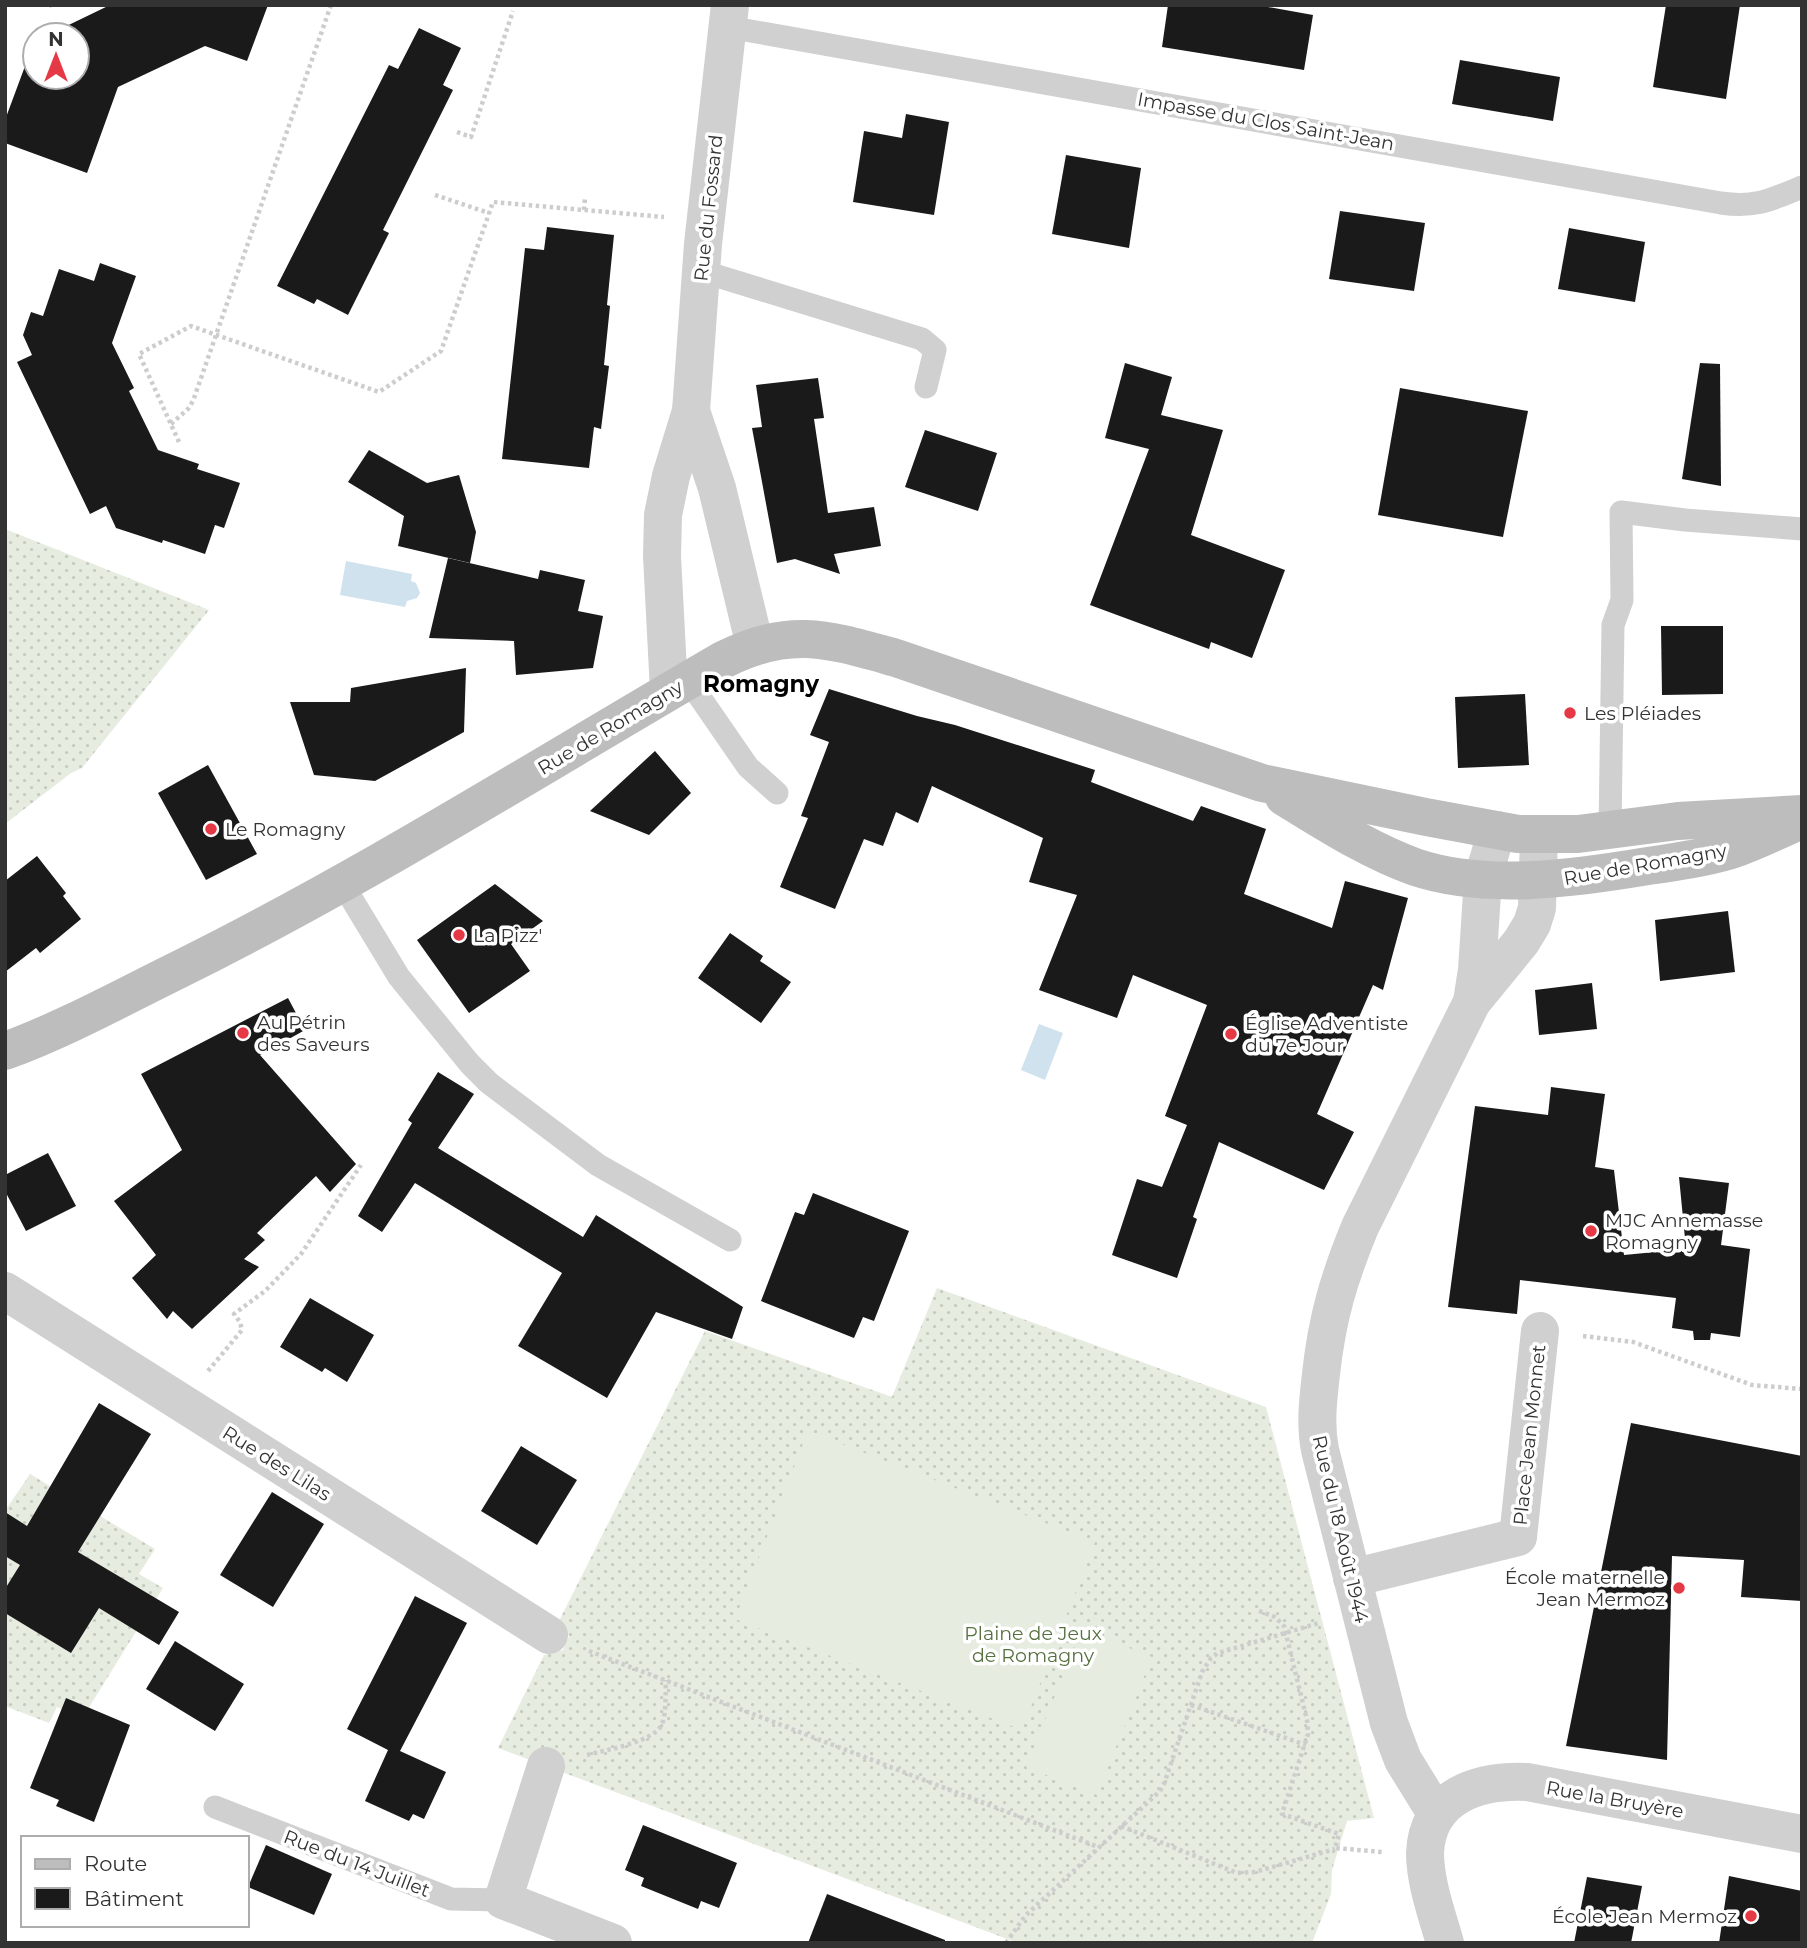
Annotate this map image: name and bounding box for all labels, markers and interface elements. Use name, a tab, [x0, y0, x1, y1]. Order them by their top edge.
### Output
north arrow	[21, 21, 91, 91]
text: N	[48, 28, 64, 51]
street label: Impasse du Clos Saint-Jean	[1136, 88, 1396, 155]
street label: Rue du Fossard	[689, 134, 728, 282]
district label: Romagny	[703, 670, 819, 698]
street label: Rue de Romagny	[534, 675, 688, 780]
place label: Les Pléiades	[1584, 702, 1701, 725]
marker: Les Pléiades	[1562, 705, 1578, 721]
place label: Le Romagny	[225, 818, 346, 841]
marker: Le Romagny	[203, 821, 219, 837]
street label: Rue de Romagny	[1562, 839, 1729, 890]
place label: La Pizz'	[473, 924, 542, 947]
marker: La Pizz'	[451, 927, 467, 943]
place label: Au Pétrin des Saveurs	[257, 1011, 369, 1056]
place label: Église Adventiste du 7e Jour	[1245, 1012, 1408, 1057]
marker: Au Pétrin des Saveurs	[235, 1025, 251, 1041]
marker: Église Adventiste du 7e Jour	[1223, 1026, 1239, 1042]
place label: MJC Annemasse Romagny	[1605, 1209, 1763, 1254]
marker: MJC Annemasse Romagny	[1583, 1223, 1599, 1239]
street label: Place Jean Monnet	[1509, 1343, 1550, 1527]
street label: Rue des Lilas	[218, 1421, 335, 1506]
street label: Rue du 18 Août 1944	[1308, 1433, 1373, 1626]
place label: École maternelle Jean Mermoz	[1505, 1566, 1665, 1611]
marker: École maternelle Jean Mermoz	[1671, 1580, 1687, 1596]
park label: Plaine de Jeux de Romagny	[964, 1622, 1102, 1667]
street label: Rue la Bruyère	[1544, 1776, 1685, 1823]
street label: Rue du 14 Juillet	[280, 1825, 433, 1902]
legend	[21, 1836, 248, 1927]
text: Route	[84, 1851, 147, 1876]
text: Bâtiment	[84, 1886, 184, 1911]
place label: École Jean Mermoz	[1552, 1905, 1737, 1928]
marker: École Jean Mermoz	[1743, 1908, 1759, 1924]

